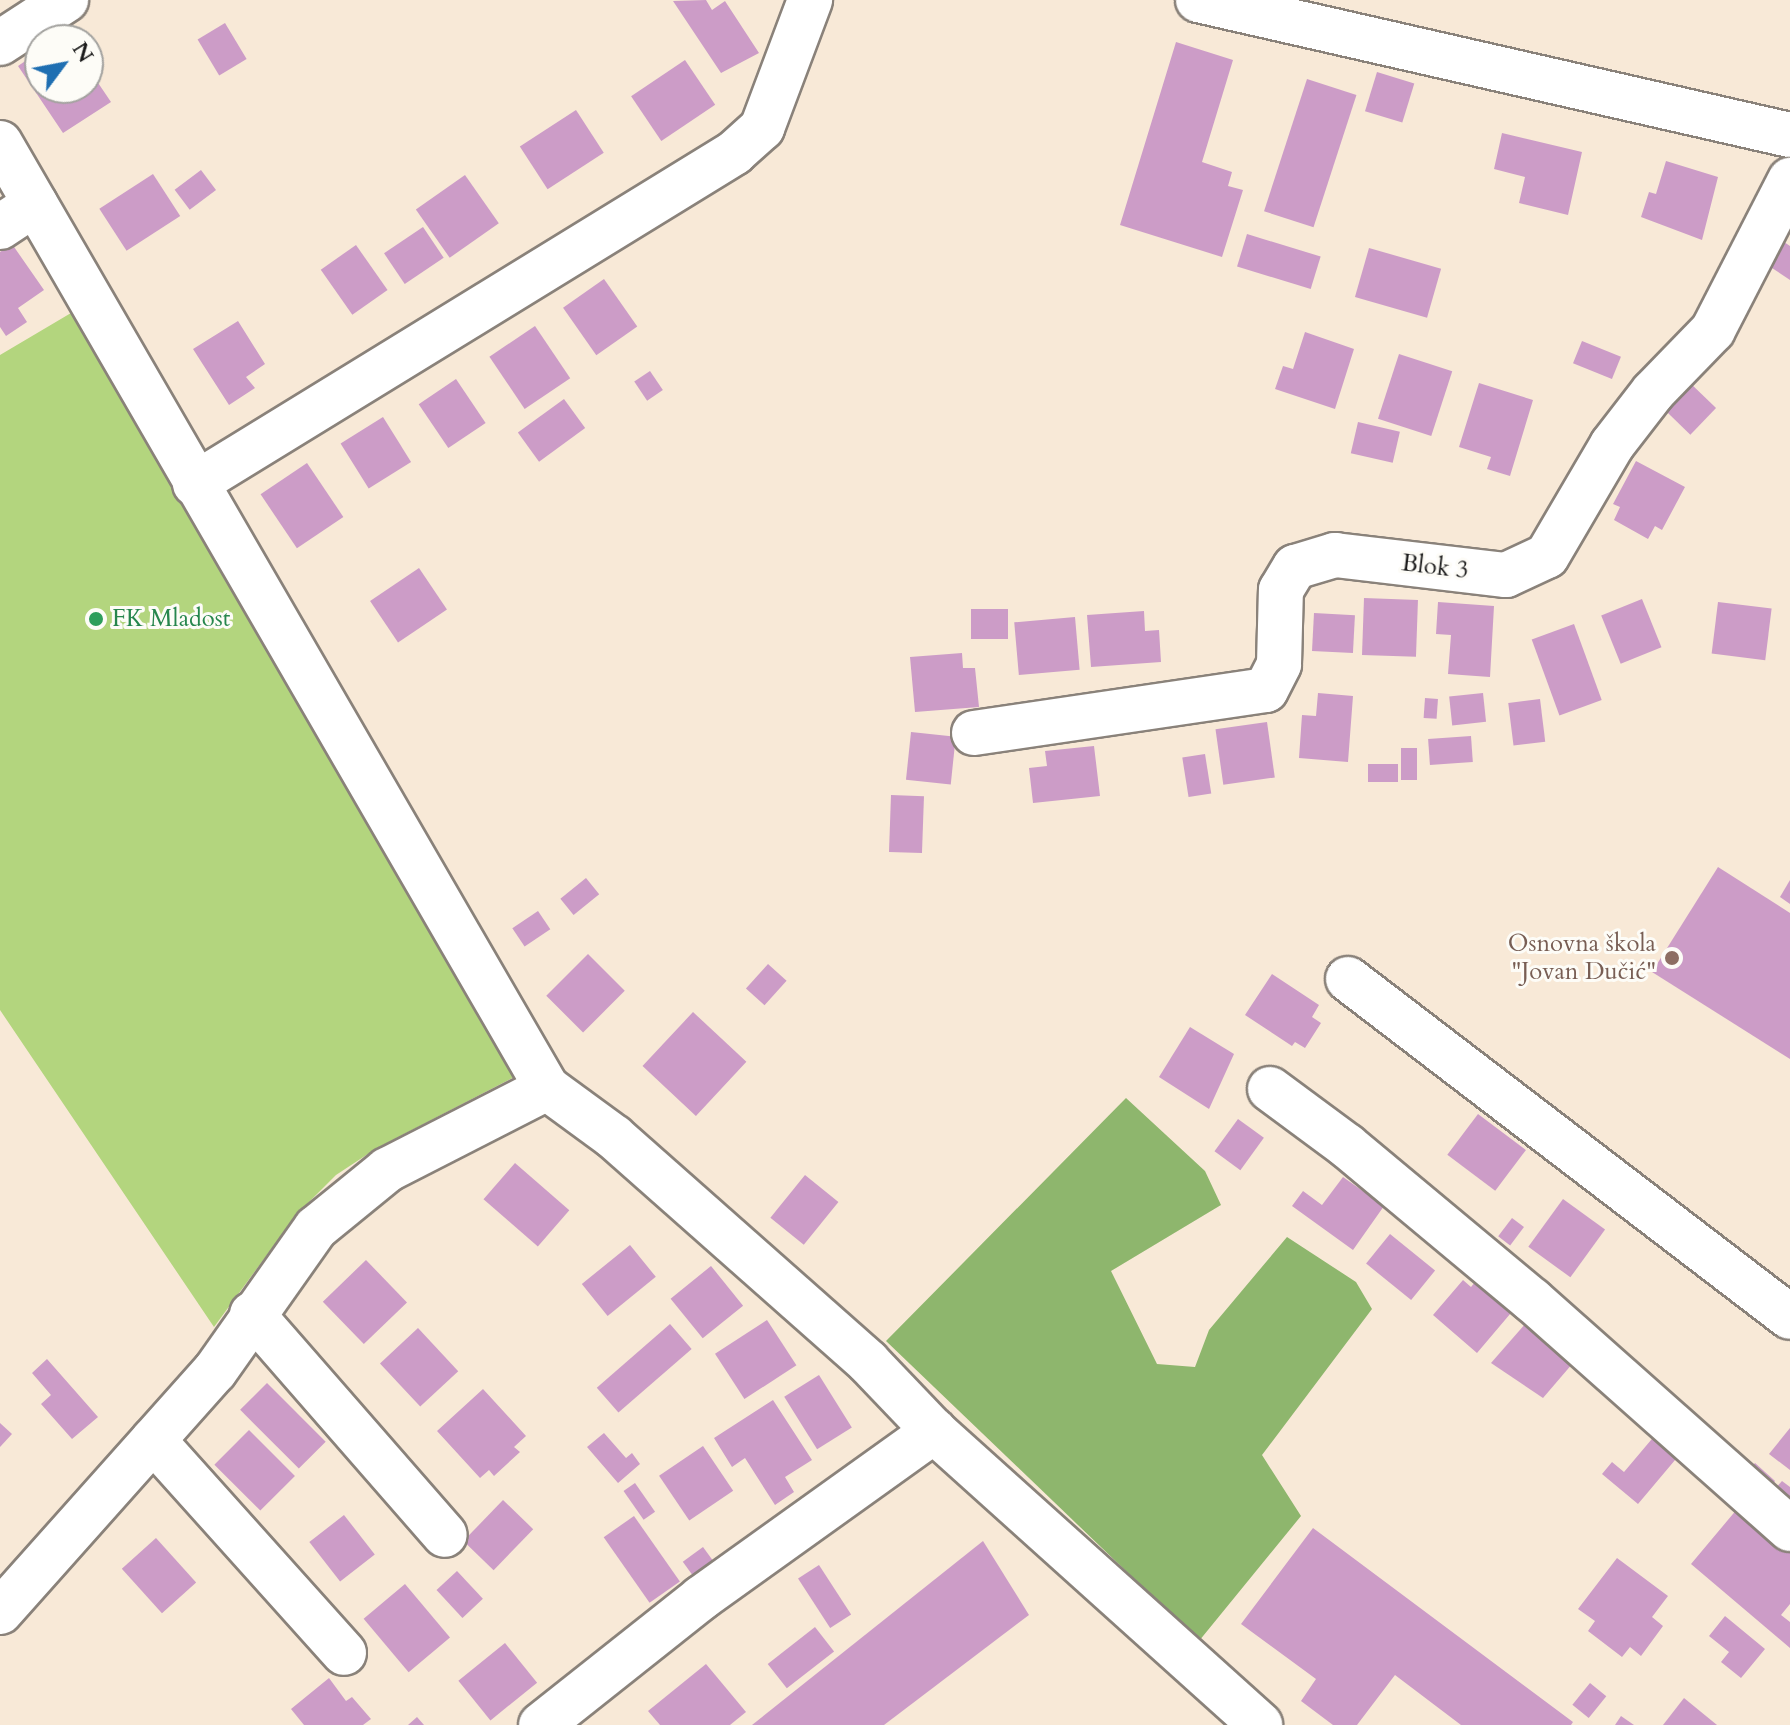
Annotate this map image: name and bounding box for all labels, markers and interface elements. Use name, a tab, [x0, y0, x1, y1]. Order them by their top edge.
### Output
north arrow	[24, 24, 104, 104]
text: N	[65, 36, 100, 68]
street label: Blok 3	[1400, 549, 1470, 585]
place label: FK Mladost	[112, 605, 230, 633]
marker: FK Mladost	[87, 610, 105, 628]
place label: Osnovna škola "Jovan Dučić"	[1508, 930, 1656, 986]
marker: Osnovna škola "Jovan Dučić"	[1663, 949, 1681, 967]

